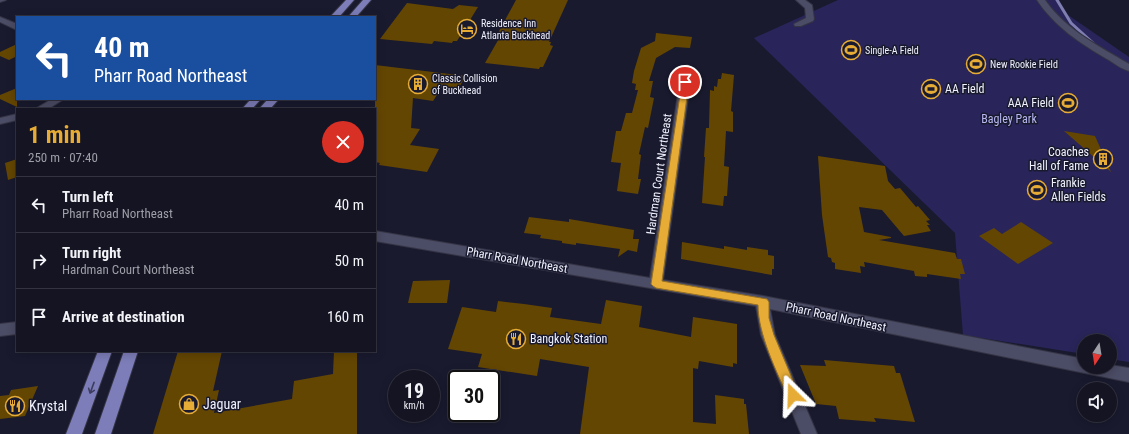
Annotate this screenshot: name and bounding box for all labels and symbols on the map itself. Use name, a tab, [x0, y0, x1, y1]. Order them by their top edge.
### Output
hotel icon: Residence Inn Atlanta Buckhead	[456, 18, 478, 40]
place label: Residence Inn Atlanta Buckhead	[481, 18, 550, 41]
sports icon: Single-A Field	[840, 39, 862, 61]
place label: Single-A Field	[865, 45, 919, 56]
sports icon: New Rookie Field	[965, 53, 987, 75]
place label: New Rookie Field	[990, 59, 1058, 70]
pin	[668, 65, 702, 99]
building icon: Classic Collision of Buckhead	[407, 73, 429, 95]
place label: Classic Collision of Buckhead	[432, 73, 498, 96]
sports icon: AA Field	[920, 78, 942, 100]
place label: AA Field	[945, 82, 984, 96]
sports icon: AAA Field	[1057, 92, 1079, 114]
place label: AAA Field	[1008, 96, 1054, 110]
street label: Hardman Court Northeast	[644, 112, 674, 235]
park label: Bagley Park	[981, 112, 1037, 126]
place label: Coaches Hall of Fame	[1029, 145, 1089, 173]
building icon: Coaches Hall of Fame	[1092, 148, 1114, 170]
place label: Frankie Allen Fields	[1051, 176, 1106, 204]
sports icon: Frankie Allen Fields	[1026, 179, 1048, 201]
street label: Pharr Road Northeast	[465, 244, 569, 276]
street label: Pharr Road Northeast	[785, 300, 888, 335]
restaurant icon: Bangkok Station	[505, 328, 527, 350]
place label: Bangkok Station	[530, 332, 607, 346]
north arrow	[1077, 334, 1117, 374]
speed limit sign: 30	[448, 370, 500, 422]
position arrow	[772, 374, 814, 416]
one-way arrow	[87, 381, 95, 393]
shop icon: Jaguar	[178, 393, 200, 415]
restaurant icon: Krystal	[4, 395, 26, 417]
place label: Jaguar	[203, 396, 241, 412]
place label: Krystal	[29, 398, 67, 414]

